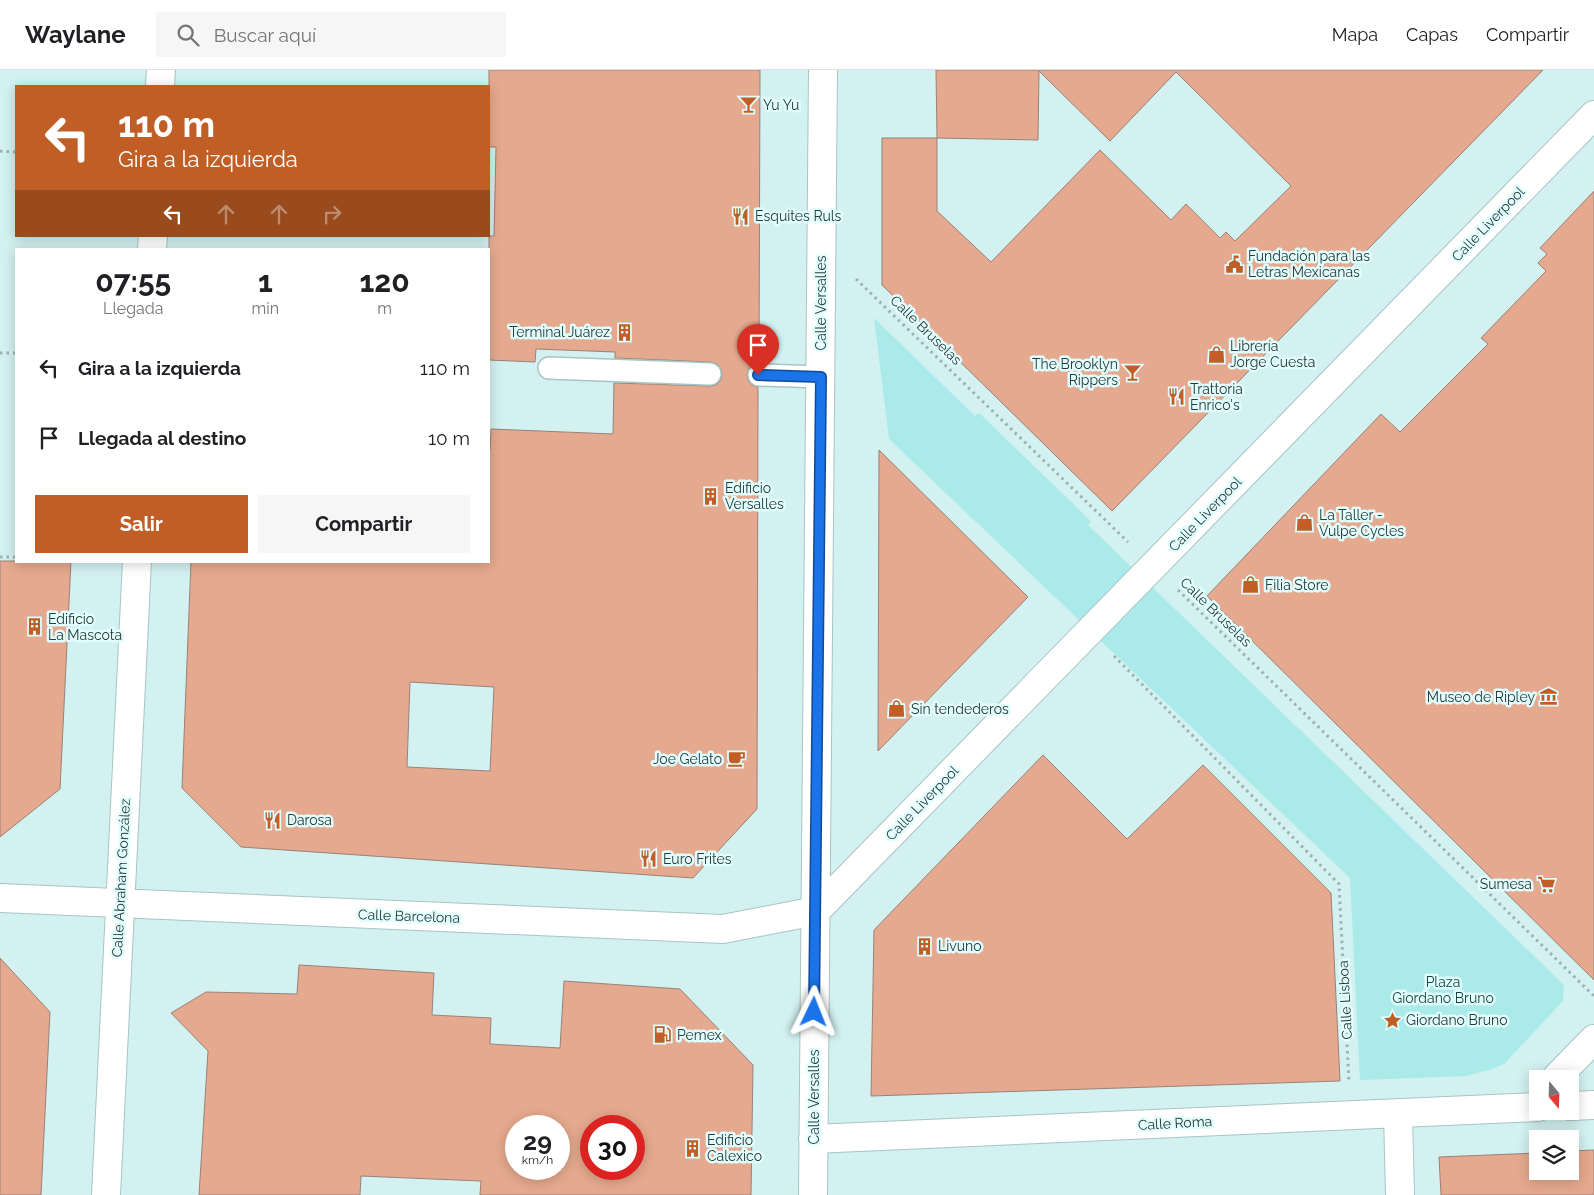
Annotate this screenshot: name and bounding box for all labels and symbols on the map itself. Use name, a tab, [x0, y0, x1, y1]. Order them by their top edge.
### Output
bar icon: Yu Yu	[739, 95, 759, 115]
place label: Yu Yu	[763, 97, 799, 113]
street label: Calle Liverpool	[1448, 183, 1528, 265]
restaurant icon: Esquites Ruls	[731, 206, 751, 226]
place label: Esquites Ruls	[755, 208, 842, 224]
place label: Fundación para las Letras Mexicanas	[1248, 248, 1370, 280]
public building icon: Fundación para las Letras Mexicanas	[1224, 254, 1244, 274]
street label: Calle Versalles	[813, 255, 829, 350]
street label: Calle Bruselas	[887, 292, 965, 368]
building icon: Terminal Juárez	[614, 322, 634, 342]
place label: Terminal Juárez	[509, 324, 610, 340]
pin	[737, 324, 779, 375]
place label: Librería Jorge Cuesta	[1230, 338, 1315, 370]
shop icon: Librería Jorge Cuesta	[1206, 344, 1226, 364]
place label: The Brooklyn Rippers	[1032, 356, 1118, 388]
bar icon: The Brooklyn Rippers	[1122, 362, 1142, 382]
place label: Trattoria Enrico's	[1190, 381, 1243, 413]
restaurant icon: Trattoria Enrico's	[1166, 387, 1186, 407]
street label: Calle Liverpool	[1165, 473, 1245, 555]
place label: Edificio Versalles	[725, 480, 784, 512]
building icon: Edificio Versalles	[701, 486, 721, 506]
place label: La Taller - Vulpe Cycles	[1319, 507, 1404, 539]
shop icon: La Taller - Vulpe Cycles	[1295, 513, 1315, 533]
street label: Calle Bruselas	[1177, 574, 1255, 650]
shop icon: Filia Store	[1241, 575, 1261, 595]
place label: Filia Store	[1265, 577, 1329, 593]
place label: Edificio La Mascota	[48, 611, 122, 643]
building icon: Edificio La Mascota	[24, 617, 44, 637]
museum icon: Museo de Ripley	[1539, 687, 1559, 707]
place label: Museo de Ripley	[1427, 689, 1535, 705]
shop icon: Sin tendederos	[887, 699, 907, 719]
place label: Sin tendederos	[911, 701, 1009, 717]
cafe icon: Joe Gelato	[726, 749, 746, 769]
place label: Joe Gelato	[653, 751, 722, 767]
street label: Calle Liverpool	[882, 762, 962, 844]
street label: Calle Abraham González	[109, 798, 133, 958]
restaurant icon: Darosa	[263, 810, 283, 830]
place label: Darosa	[287, 812, 332, 828]
restaurant icon: Euro Frites	[639, 849, 659, 869]
place label: Euro Frites	[663, 851, 732, 867]
supermarket icon: Sumesa	[1536, 874, 1556, 894]
place label: Sumesa	[1480, 876, 1532, 892]
street label: Calle Barcelona	[358, 906, 460, 926]
building icon: Livuno	[914, 936, 934, 956]
place label: Livuno	[938, 938, 981, 954]
street label: Calle Lisboa	[1335, 960, 1355, 1040]
park label: Plaza Giordano Bruno	[1392, 974, 1494, 1006]
position arrow	[787, 985, 839, 1037]
place icon: Giordano Bruno	[1382, 1010, 1402, 1030]
place label: Giordano Bruno	[1406, 1012, 1508, 1028]
fuel station icon: Pemex	[653, 1025, 673, 1045]
place label: Pemex	[677, 1027, 722, 1043]
street label: Calle Versalles	[806, 1049, 822, 1144]
north arrow	[1529, 1070, 1579, 1120]
street label: Calle Roma	[1137, 1113, 1213, 1133]
speed limit sign: 30	[580, 1115, 645, 1180]
place label: Edificio Calexico	[707, 1132, 762, 1164]
building icon: Edificio Calexico	[683, 1138, 703, 1158]

